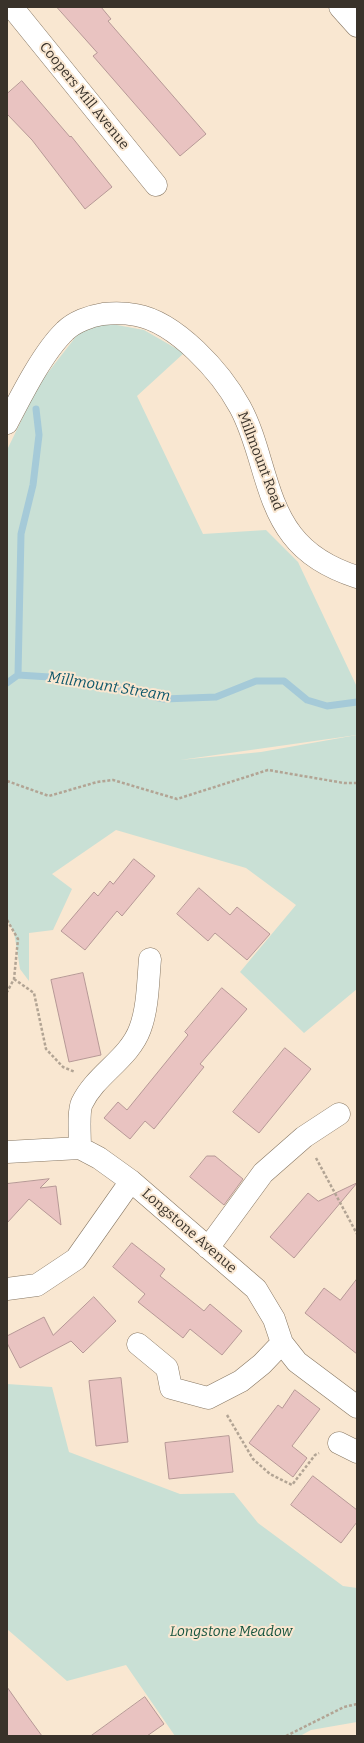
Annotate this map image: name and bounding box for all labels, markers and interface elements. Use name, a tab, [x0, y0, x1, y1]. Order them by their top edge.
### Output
street label: Coopers Mill Avenue	[36, 39, 132, 153]
street label: Millmount Road	[233, 409, 287, 513]
water label: Millmount Stream	[47, 668, 171, 706]
street label: Longstone Avenue	[138, 1185, 240, 1277]
park label: Longstone Meadow	[170, 1624, 292, 1640]

